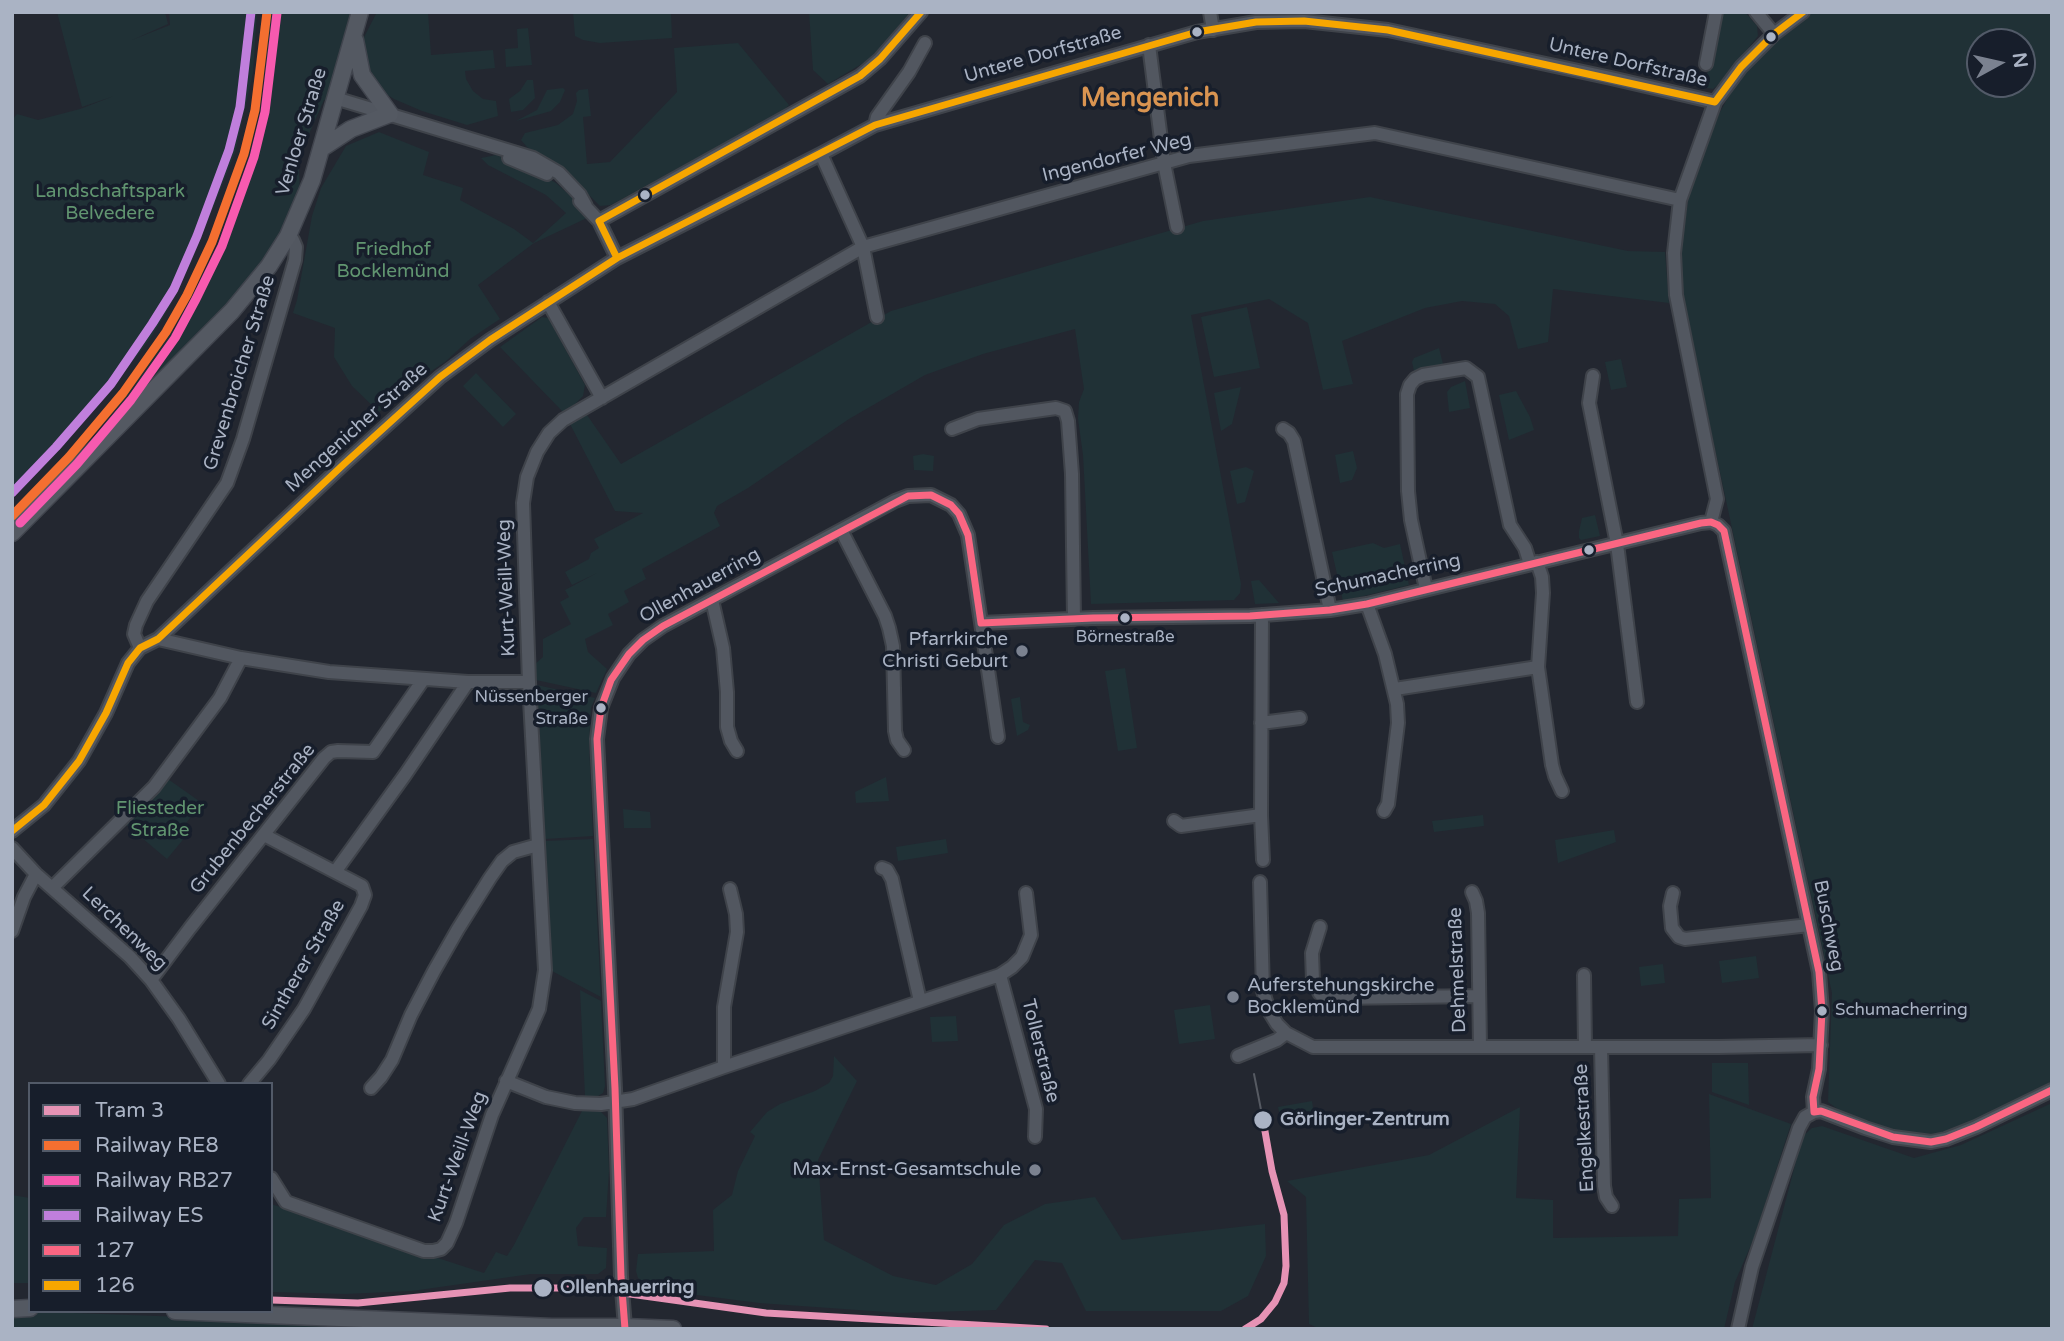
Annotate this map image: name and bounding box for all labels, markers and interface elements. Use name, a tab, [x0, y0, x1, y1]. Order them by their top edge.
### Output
street label: Untere Dorfstraße	[962, 22, 1124, 88]
unlabelled marker	[1190, 25, 1204, 39]
north arrow	[1966, 28, 2036, 98]
unlabelled marker	[1764, 30, 1778, 44]
street label: Untere Dorfstraße	[1546, 34, 1710, 92]
text: N	[2008, 51, 2032, 69]
street label: Venloer Straße	[272, 65, 332, 199]
district label: Mengenich	[1081, 83, 1219, 115]
street label: Ingendorfer Weg	[1040, 128, 1194, 188]
park label: Landschaftspark Belvedere	[35, 181, 185, 225]
unlabelled marker	[638, 188, 652, 202]
park label: Friedhof Bocklemünd	[336, 239, 450, 283]
street label: Grevenbroicher Straße	[199, 273, 281, 473]
street label: Mengenicher Straße	[281, 358, 433, 498]
street label: Kurt-Weill-Weg	[493, 519, 521, 657]
street label: Ollenhauerring	[636, 543, 764, 629]
unlabelled marker	[1582, 543, 1596, 557]
street label: Schumacherring	[1313, 549, 1463, 603]
marker: Börnestraße	[1118, 611, 1132, 625]
place label: Börnestraße	[1075, 628, 1175, 648]
place label: Pfarrkirche Christi Geburt	[882, 629, 1008, 673]
marker: Pfarrkirche Christi Geburt	[1014, 643, 1030, 659]
place label: Nüssenberger Straße	[474, 688, 588, 728]
marker: Nüssenberger Straße	[594, 701, 608, 715]
street label: Grubenbecherstraße	[185, 739, 321, 899]
park label: Fliesteder Straße	[116, 798, 204, 842]
street label: Buschweg	[1808, 878, 1848, 974]
street label: Lerchenweg	[76, 883, 172, 975]
street label: Sintherer Straße	[258, 896, 350, 1034]
street label: Dehmelstraße	[1444, 907, 1472, 1033]
place label: Auferstehungskirche Bocklemünd	[1247, 975, 1434, 1019]
marker: Auferstehungskirche Bocklemünd	[1225, 989, 1241, 1005]
street label: Tollerstraße	[1016, 997, 1064, 1105]
place label: Schumacherring	[1835, 1001, 1968, 1021]
marker: Schumacherring	[1815, 1004, 1829, 1018]
street label: Engelkestraße	[1570, 1063, 1600, 1193]
legend	[28, 1082, 273, 1313]
street label: Kurt-Weill-Weg	[424, 1088, 492, 1226]
text: Tram 3	[95, 1098, 164, 1123]
marker: Görlinger-Zentrum	[1252, 1109, 1274, 1131]
place label: Görlinger-Zentrum	[1280, 1109, 1450, 1131]
text: Railway RE8	[95, 1133, 219, 1158]
place label: Max-Ernst-Gesamtschule	[792, 1159, 1021, 1181]
marker: Max-Ernst-Gesamtschule	[1027, 1162, 1043, 1178]
text: Railway RB27	[95, 1168, 233, 1193]
text: Railway ES	[95, 1203, 203, 1228]
text: 127	[95, 1238, 135, 1263]
text: 126	[95, 1273, 135, 1298]
marker: Ollenhauerring	[532, 1277, 554, 1299]
place label: Ollenhauerring	[560, 1277, 694, 1299]

